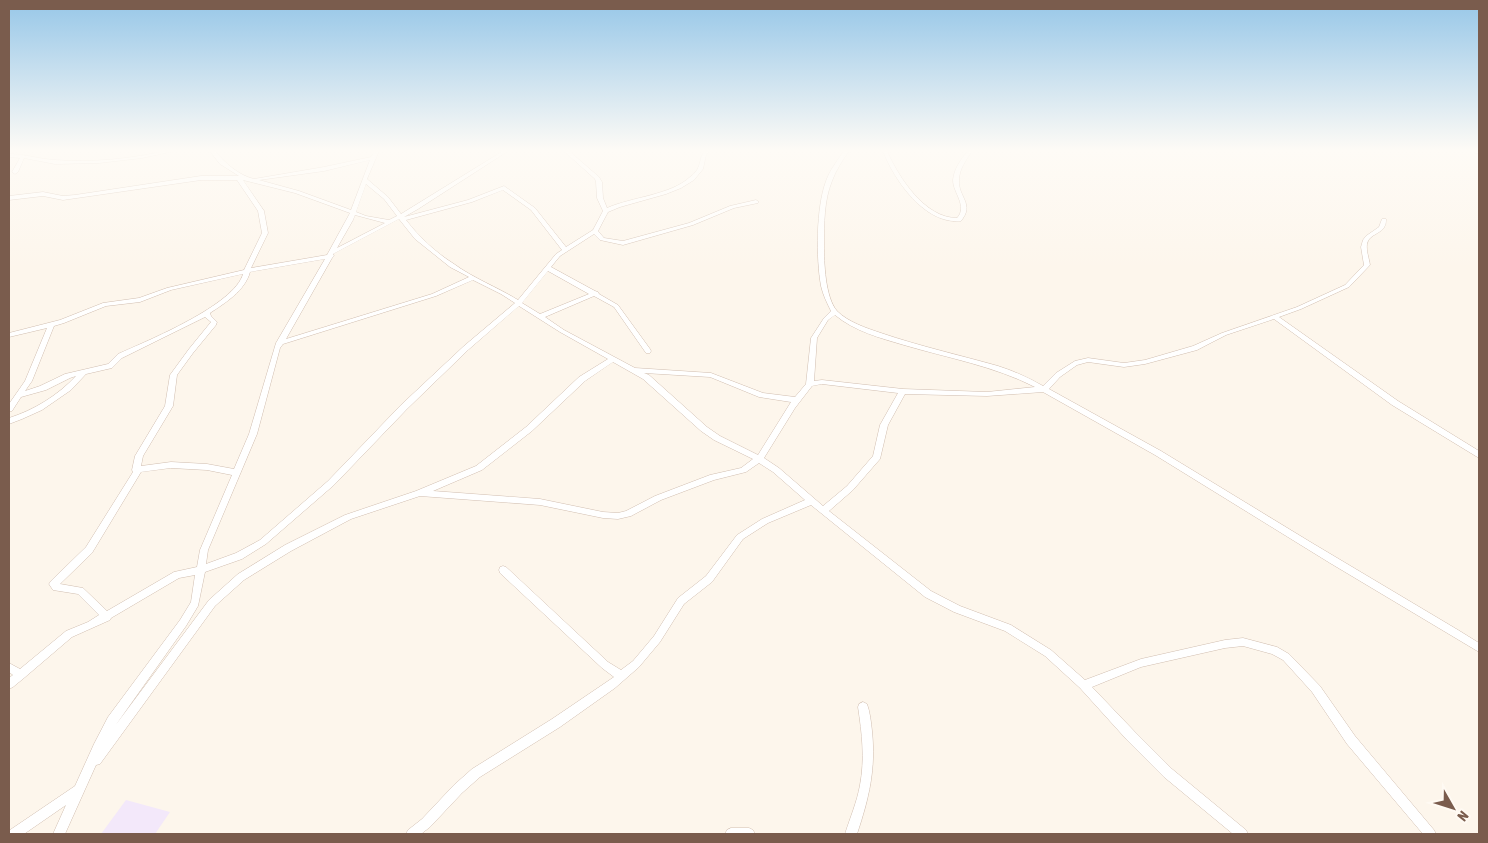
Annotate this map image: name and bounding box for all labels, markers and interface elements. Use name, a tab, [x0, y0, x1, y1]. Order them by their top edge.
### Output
north arrow	[1428, 783, 1478, 833]
text: N	[1454, 808, 1472, 824]

